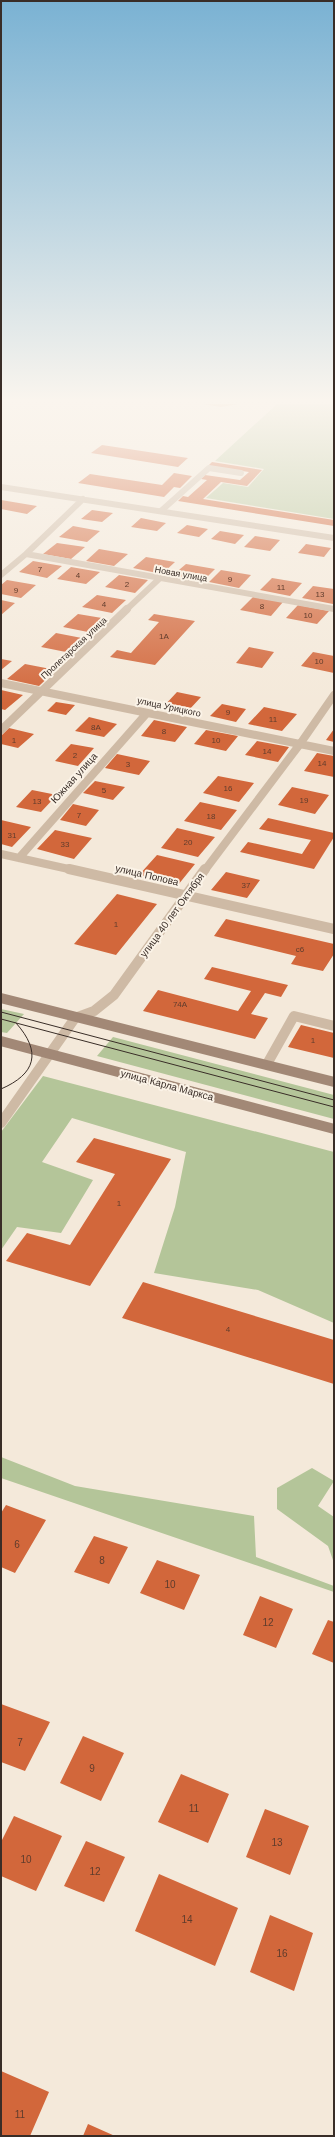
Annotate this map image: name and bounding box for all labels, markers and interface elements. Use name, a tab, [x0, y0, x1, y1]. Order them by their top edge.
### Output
street label: Новая улица	[154, 564, 208, 584]
house number: 7	[38, 565, 43, 574]
house number: 4	[76, 571, 81, 580]
house number: 9	[228, 575, 233, 584]
house number: 2	[125, 580, 130, 589]
house number: 11	[277, 583, 286, 592]
house number: 9	[14, 586, 19, 595]
house number: 13	[316, 590, 325, 599]
house number: 4	[102, 600, 107, 609]
house number: 8	[260, 602, 265, 611]
house number: 10	[304, 611, 313, 620]
street label: Пролетарская улица	[39, 615, 109, 681]
house number: 1А	[159, 632, 170, 641]
house number: 10	[315, 657, 324, 666]
street label: улица Урицкого	[136, 695, 202, 719]
house number: 9	[226, 708, 231, 717]
house number: 11	[269, 715, 278, 724]
house number: 8А	[91, 723, 102, 732]
house number: 8	[162, 727, 167, 736]
house number: 1	[12, 736, 17, 745]
house number: 10	[212, 736, 221, 745]
house number: 14	[263, 747, 272, 756]
street label: Южная улица	[49, 750, 100, 805]
house number: 2	[73, 751, 78, 760]
house number: 14	[318, 759, 327, 768]
house number: 3	[126, 760, 131, 769]
house number: 16	[224, 784, 233, 793]
house number: 5	[102, 786, 107, 795]
house number: 19	[300, 796, 309, 805]
house number: 13	[33, 797, 42, 806]
house number: 7	[77, 811, 82, 820]
house number: 18	[207, 812, 216, 821]
house number: 31	[8, 831, 17, 840]
house number: 20	[184, 838, 193, 847]
house number: 33	[61, 840, 70, 849]
street label: улица Попова	[114, 862, 180, 888]
street label: улица 40 лет Октября	[138, 871, 206, 959]
house number: 37	[242, 881, 251, 890]
house number: 1	[114, 920, 119, 929]
house number: с6	[296, 945, 305, 954]
house number: 74А	[173, 1000, 188, 1009]
house number: 1	[311, 1036, 316, 1045]
street label: улица Карла Маркса	[119, 1067, 215, 1103]
house number: 1	[117, 1199, 122, 1208]
house number: 4	[226, 1325, 231, 1334]
house number: 6	[14, 1539, 20, 1550]
house number: 8	[99, 1555, 105, 1566]
house number: 10	[164, 1579, 176, 1590]
house number: 12	[262, 1617, 274, 1628]
house number: 7	[17, 1737, 23, 1748]
house number: 9	[89, 1763, 95, 1774]
house number: 11	[189, 1803, 200, 1814]
house number: 13	[271, 1837, 283, 1848]
house number: 10	[20, 1854, 32, 1865]
house number: 12	[89, 1866, 101, 1877]
house number: 14	[181, 1914, 193, 1925]
house number: 16	[276, 1948, 288, 1959]
house number: 11	[15, 2109, 26, 2120]

